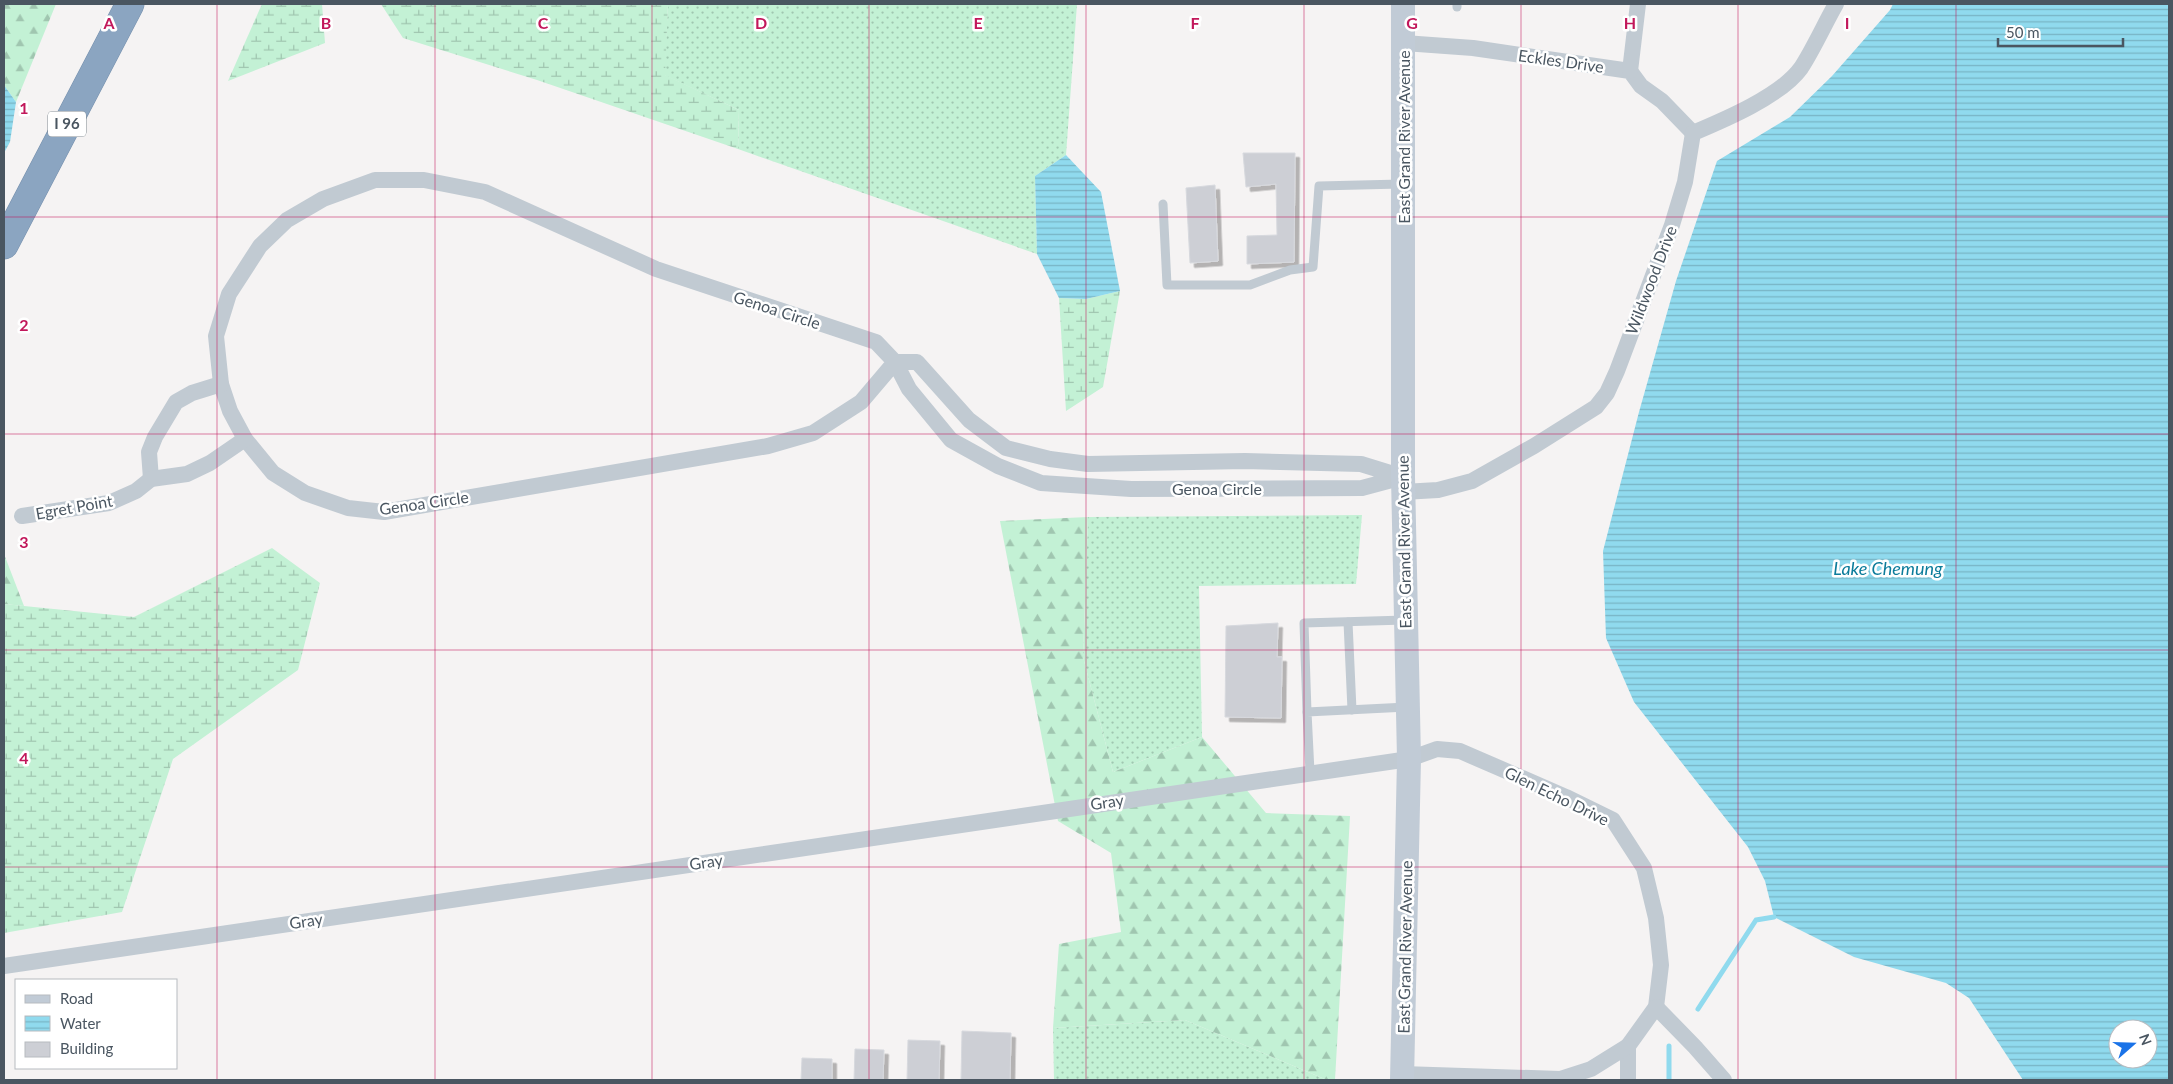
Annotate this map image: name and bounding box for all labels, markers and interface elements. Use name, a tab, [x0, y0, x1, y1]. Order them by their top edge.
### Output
text: A	[102, 13, 115, 32]
text: B	[321, 13, 331, 32]
text: C	[538, 13, 549, 32]
text: D	[755, 13, 767, 32]
text: E	[973, 13, 983, 32]
text: F	[1190, 13, 1200, 32]
text: G	[1406, 13, 1418, 32]
text: H	[1624, 13, 1636, 32]
text: I	[1845, 13, 1849, 32]
scale bar	[1998, 15, 2123, 47]
text: 50 m	[2006, 23, 2040, 41]
street label: Eckles Drive	[1517, 45, 1605, 76]
street label: East Grand River Avenue	[1394, 50, 1413, 224]
text: 1	[19, 98, 29, 117]
road number: I 96	[48, 112, 86, 136]
street label: Wildwood Drive	[1621, 223, 1680, 337]
street label: Genoa Circle	[731, 287, 823, 332]
text: 2	[19, 315, 29, 334]
street label: East Grand River Avenue	[1392, 455, 1415, 629]
street label: Genoa Circle	[1172, 479, 1262, 498]
street label: Genoa Circle	[378, 487, 470, 518]
street label: Egret Point	[34, 490, 114, 523]
text: 3	[19, 532, 29, 551]
water label: Lake Chemung	[1833, 557, 1943, 579]
text: 4	[19, 748, 29, 767]
street label: Glen Echo Drive	[1502, 762, 1612, 829]
street label: Gray	[1089, 790, 1125, 813]
street label: Gray	[688, 850, 724, 873]
street label: East Grand River Avenue	[1393, 860, 1416, 1034]
street label: Gray	[288, 909, 324, 932]
legend	[15, 979, 178, 1069]
text: Road	[60, 989, 93, 1007]
text: Water	[60, 1014, 101, 1032]
north arrow	[2108, 1019, 2158, 1069]
text: N	[2136, 1031, 2156, 1047]
text: Building	[60, 1039, 113, 1057]

